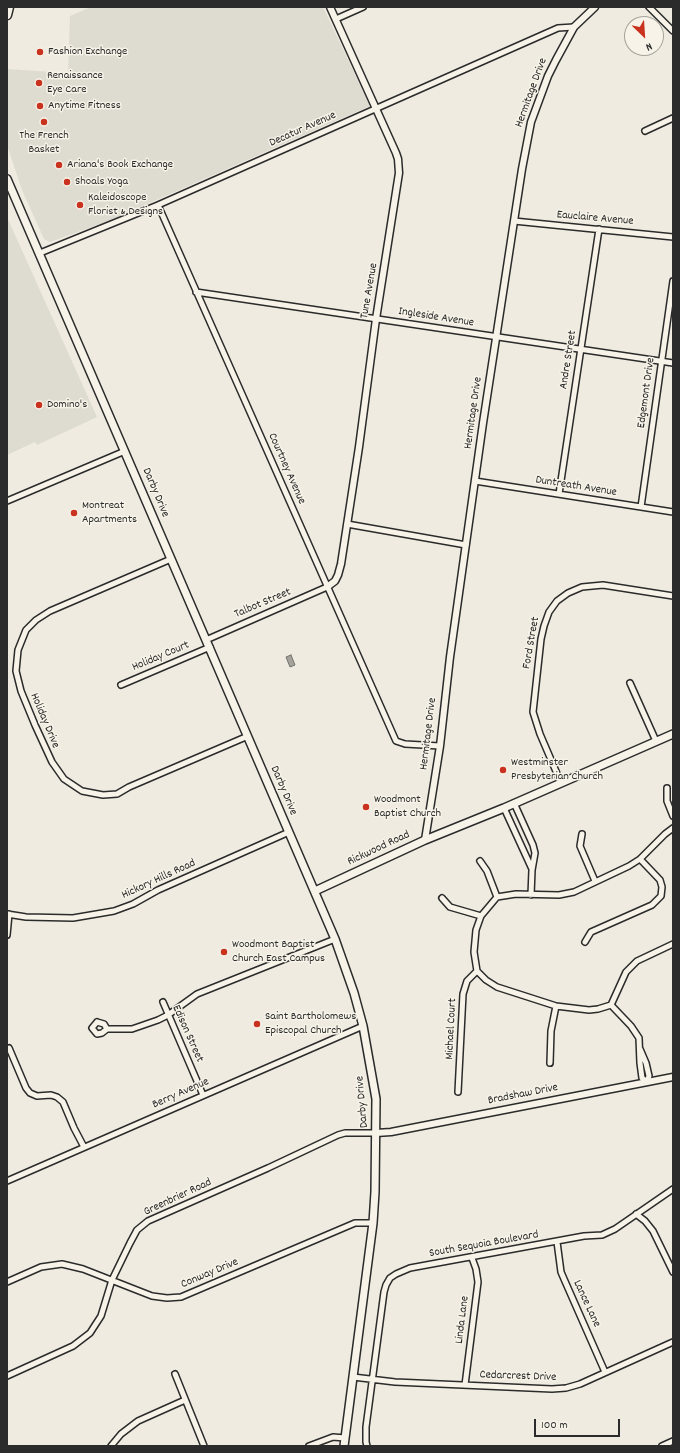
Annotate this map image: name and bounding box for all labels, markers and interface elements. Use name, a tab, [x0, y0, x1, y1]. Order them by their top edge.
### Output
north arrow	[624, 16, 664, 56]
text: N	[643, 38, 654, 54]
place label: Fashion Exchange	[48, 45, 127, 59]
marker: Fashion Exchange	[35, 47, 45, 57]
street label: Hermitage Drive	[513, 56, 551, 130]
place label: Renaissance Eye Care	[47, 69, 103, 97]
marker: Renaissance Eye Care	[34, 78, 44, 88]
place label: Anytime Fitness	[48, 99, 121, 113]
marker: Anytime Fitness	[35, 101, 45, 111]
street label: Decatur Avenue	[267, 109, 339, 151]
marker: The French Basket	[39, 117, 49, 127]
place label: The French Basket	[19, 129, 69, 157]
place label: Ariana's Book Exchange	[67, 158, 173, 172]
marker: Ariana's Book Exchange	[54, 160, 64, 170]
place label: Shoals Yoga	[75, 175, 128, 189]
marker: Shoals Yoga	[62, 177, 72, 187]
place label: Kaleidoscope Florist & Designs	[88, 191, 163, 219]
marker: Kaleidoscope Florist & Designs	[75, 200, 85, 210]
street label: Eauclaire Avenue	[556, 208, 634, 230]
street label: Tune Avenue	[358, 262, 382, 320]
street label: Ingleside Avenue	[397, 305, 475, 331]
street label: Andre Street	[557, 330, 581, 390]
street label: Edgemont Drive	[635, 357, 659, 429]
street label: Hermitage Drive	[462, 376, 486, 450]
place label: Domino's	[47, 398, 87, 412]
marker: Domino's	[34, 400, 44, 410]
street label: Courtney Avenue	[264, 431, 308, 507]
street label: Darby Drive	[138, 466, 172, 520]
street label: Duntreath Avenue	[534, 473, 618, 501]
place label: Montreat Apartments	[82, 499, 137, 527]
marker: Montreat Apartments	[69, 508, 79, 518]
street label: Talbot Street	[232, 586, 294, 622]
street label: Ford Street	[520, 616, 544, 670]
street label: Holiday Court	[130, 639, 192, 675]
street label: Holiday Drive	[26, 691, 62, 751]
street label: Hermitage Drive	[417, 697, 441, 771]
place label: Westminster Presbyterian Church	[511, 756, 603, 784]
street label: Darby Drive	[266, 764, 300, 818]
marker: Westminster Presbyterian Church	[498, 765, 508, 775]
place label: Woodmont Baptist Church	[374, 793, 441, 821]
marker: Woodmont Baptist Church	[361, 802, 371, 812]
street label: Rickwood Road	[346, 828, 412, 870]
street label: Hickory Hills Road	[120, 857, 198, 903]
place label: Woodmont Baptist Church East Campus	[232, 938, 325, 966]
marker: Woodmont Baptist Church East Campus	[219, 947, 229, 957]
street label: Michael Court	[443, 998, 461, 1060]
street label: Edison Street	[168, 1003, 206, 1065]
place label: Saint Bartholomews Episcopal Church	[265, 1010, 356, 1038]
marker: Saint Bartholomews Episcopal Church	[252, 1019, 262, 1029]
street label: Berry Avenue	[151, 1075, 211, 1113]
street label: Darby Drive	[354, 1075, 372, 1129]
street label: Bradshaw Drive	[487, 1081, 559, 1109]
street label: Greenbrier Road	[142, 1176, 214, 1220]
street label: South Sequoia Boulevard	[428, 1228, 540, 1262]
street label: Conway Drive	[179, 1255, 241, 1293]
street label: Lance Lane	[569, 1278, 603, 1330]
street label: Linda Lane	[453, 1295, 473, 1345]
street label: Cedarcrest Drive	[479, 1368, 557, 1386]
scale bar	[536, 1411, 622, 1437]
text: 100 m	[541, 1417, 568, 1434]

